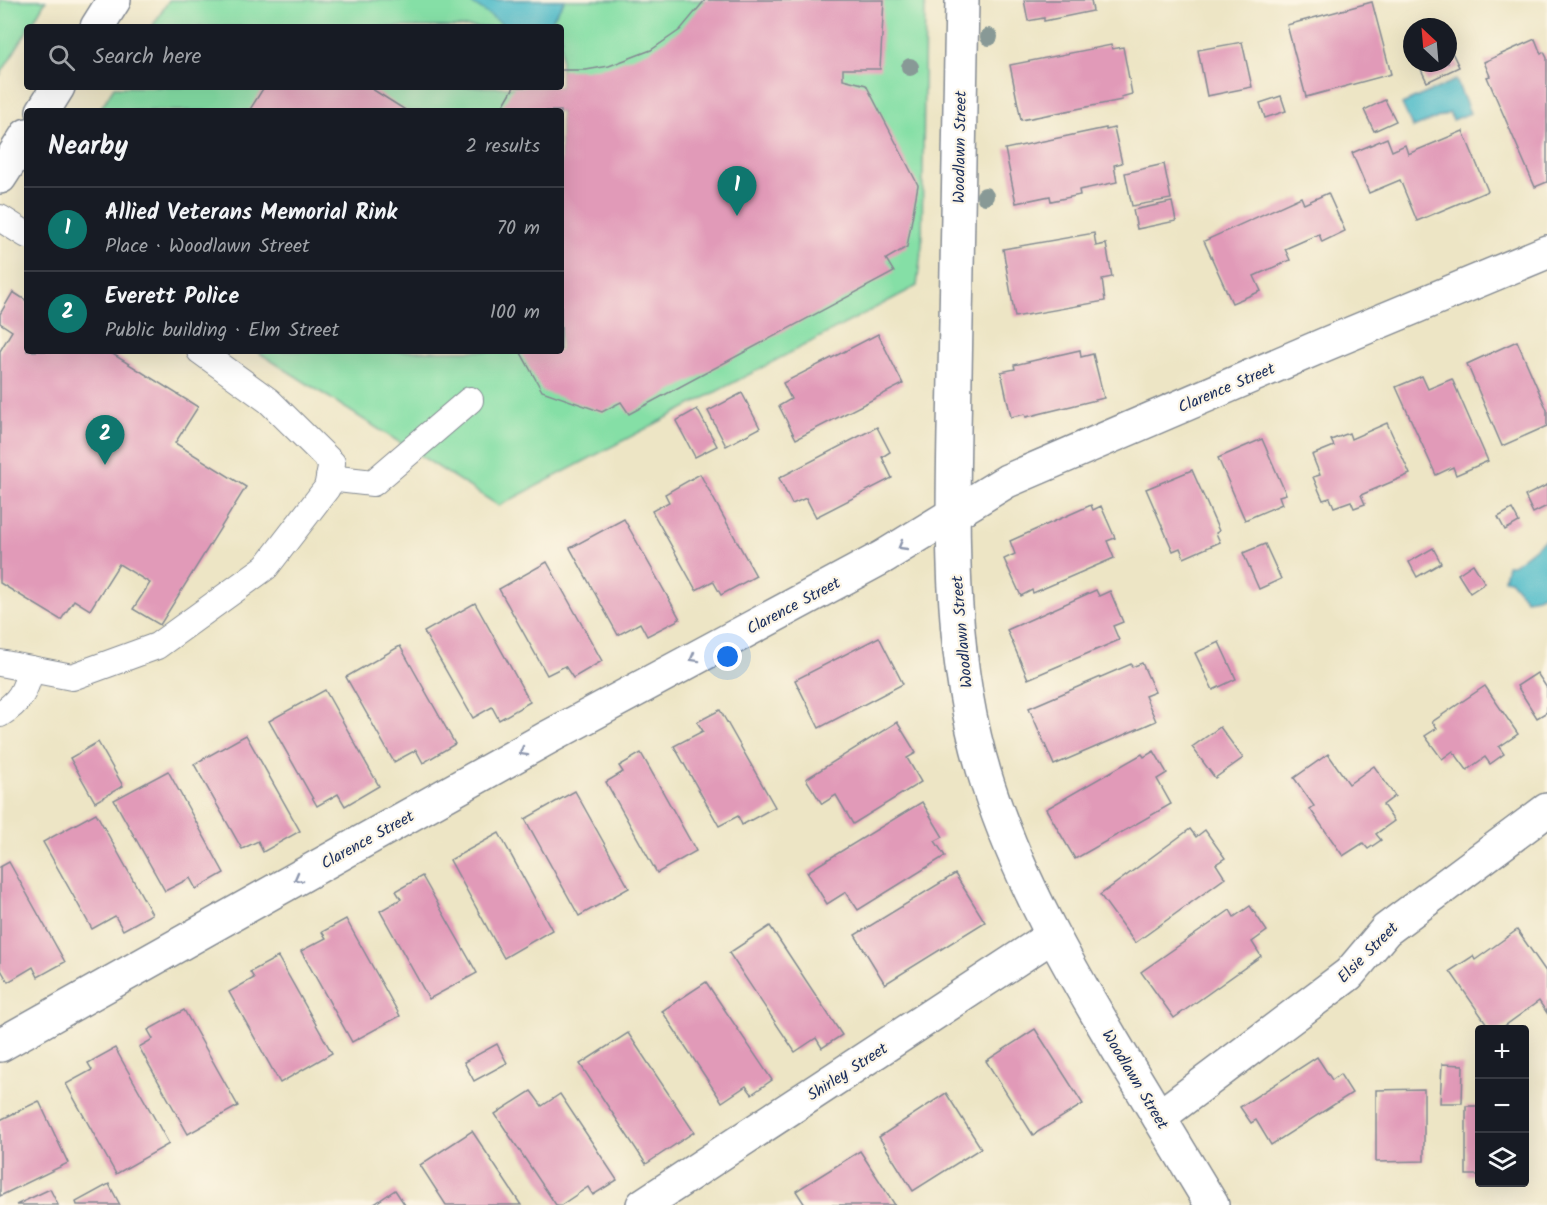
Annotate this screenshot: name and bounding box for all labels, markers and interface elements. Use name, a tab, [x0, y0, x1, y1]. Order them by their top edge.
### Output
north arrow	[1403, 18, 1457, 72]
search box	[24, 24, 564, 90]
text: Search here	[93, 40, 201, 75]
icon: search	[45, 41, 78, 74]
street label: Woodlawn Street	[947, 90, 974, 204]
text: Nearby	[48, 126, 128, 168]
text: 2 results	[465, 131, 540, 163]
pin: 1	[718, 166, 756, 216]
text: Allied Veterans Memorial Rink	[105, 196, 397, 231]
text: 1	[64, 213, 71, 245]
text: 70 m	[497, 213, 540, 245]
text: Place · Woodlawn Street	[105, 231, 310, 263]
text: Everett Police	[105, 280, 239, 315]
text: 2	[62, 297, 73, 329]
text: 100 m	[490, 297, 540, 329]
text: Public building · Elm Street	[105, 315, 339, 347]
street label: Clarence Street	[1174, 356, 1280, 420]
pin: 2	[86, 416, 124, 465]
one-way arrow	[898, 538, 908, 550]
street label: Clarence Street	[742, 571, 846, 642]
street label: Woodlawn Street	[945, 574, 980, 689]
your location	[713, 642, 742, 671]
one-way arrow	[689, 651, 700, 662]
one-way arrow	[519, 745, 529, 756]
street label: Clarence Street	[316, 804, 420, 876]
one-way arrow	[293, 871, 304, 882]
street label: Elsie Street	[1332, 916, 1405, 990]
street label: Woodlawn Street	[1095, 1025, 1175, 1135]
map controls	[1475, 1025, 1529, 1187]
button: +	[1475, 1025, 1529, 1079]
street label: Shirley Street	[803, 1036, 894, 1108]
button: −	[1475, 1079, 1529, 1133]
button: layers	[1475, 1133, 1529, 1187]

